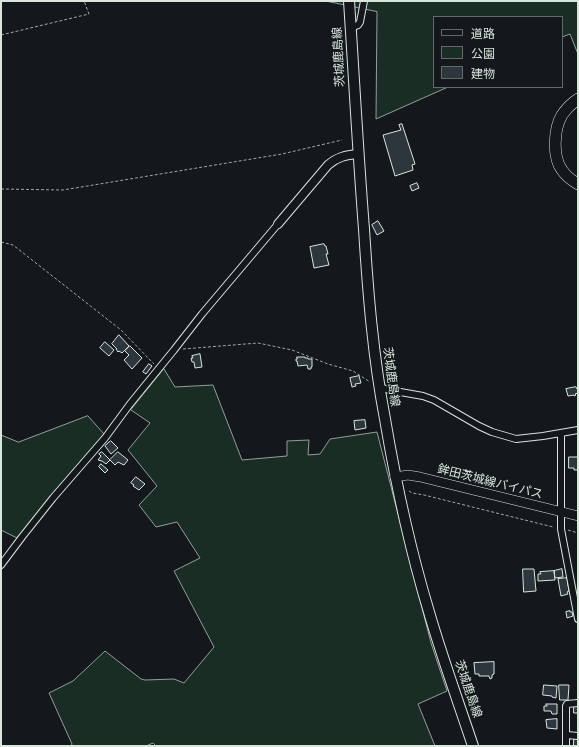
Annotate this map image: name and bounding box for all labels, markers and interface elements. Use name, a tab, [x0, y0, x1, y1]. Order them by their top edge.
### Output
legend	[433, 16, 563, 88]
text: 道路	[471, 26, 495, 41]
street label: 茨城鹿島線	[330, 27, 348, 87]
text: 公園	[471, 46, 495, 61]
text: 建物	[471, 66, 495, 81]
street label: 茨城鹿島線	[380, 346, 402, 408]
street label: 鉾田茨城線バイパス	[436, 462, 544, 502]
street label: 茨城鹿島線	[451, 658, 485, 720]

